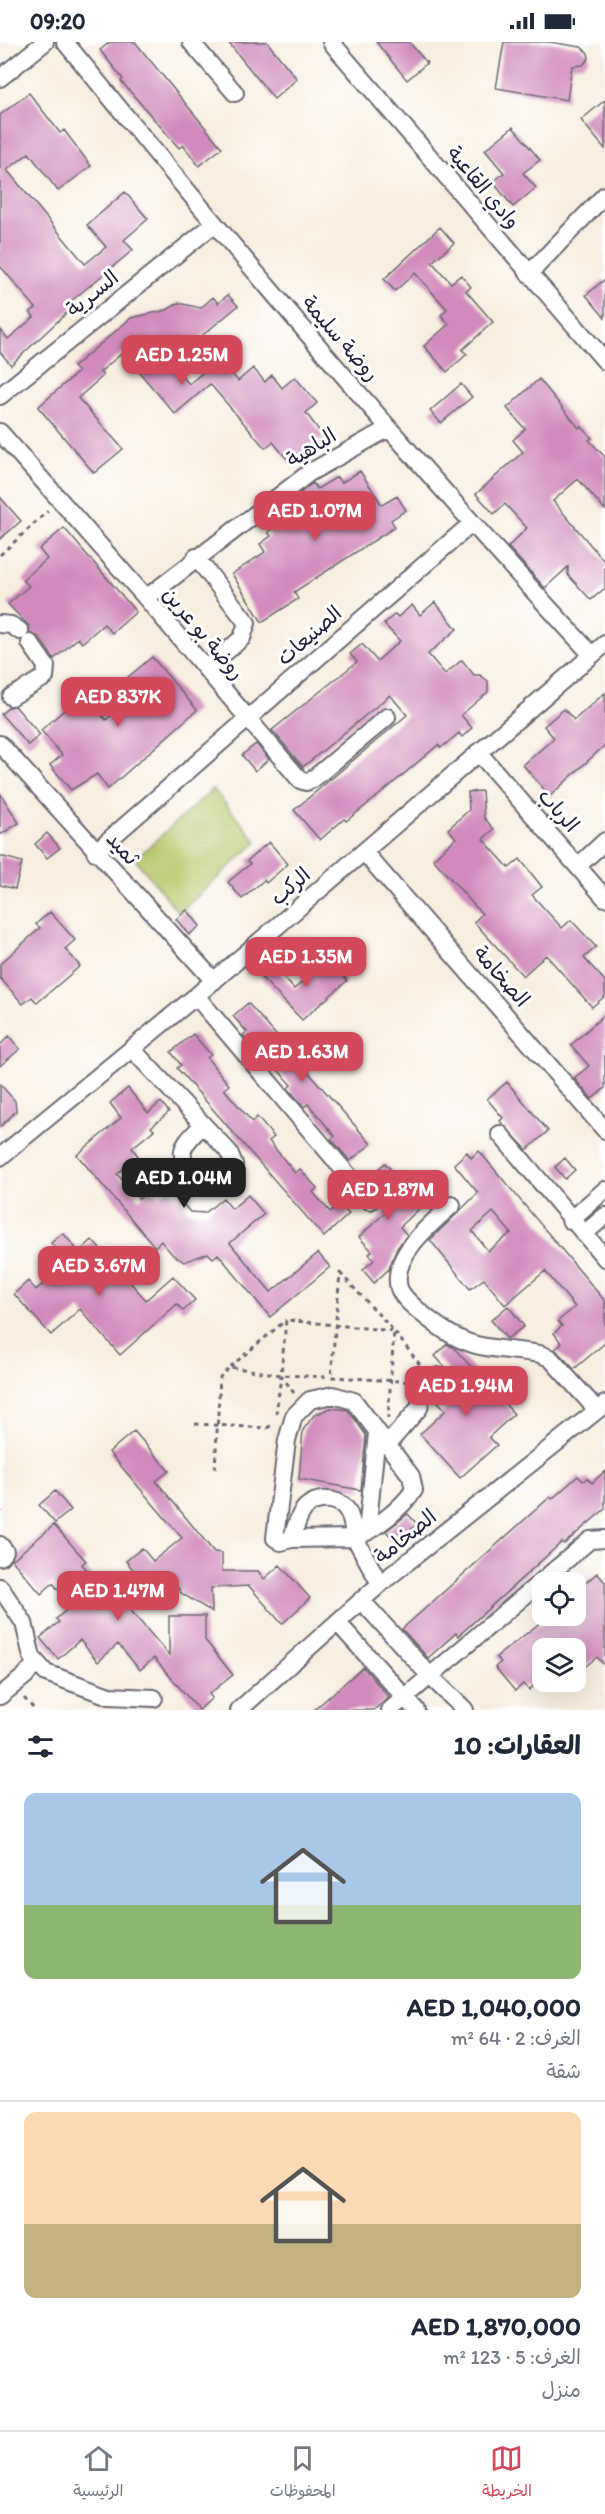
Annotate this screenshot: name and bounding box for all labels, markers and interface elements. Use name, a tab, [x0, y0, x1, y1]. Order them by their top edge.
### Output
text: 09:20	[30, 8, 86, 35]
street label: وادي القاعية	[440, 141, 526, 235]
street label: السـرية	[61, 264, 123, 322]
street label: روضة سليمة	[297, 290, 385, 386]
pin: AED 1.25M	[113, 335, 251, 386]
text: AED 1.25M	[135, 342, 229, 366]
street label: الباهية	[281, 422, 341, 473]
pin: AED 1.07M	[246, 491, 384, 542]
text: AED 1.07M	[268, 498, 362, 522]
street label: روضة بو عرين	[157, 581, 250, 685]
street label: الصنيعات	[271, 600, 347, 670]
pin: AED 837K	[56, 677, 180, 728]
text: AED 837K	[75, 684, 161, 708]
street label: الرباب	[533, 783, 585, 838]
street label: ثميد	[102, 826, 145, 870]
street label: الركب	[265, 862, 316, 911]
pin: AED 1.35M	[237, 937, 375, 988]
street label: الصخامة	[469, 940, 535, 1012]
text: AED 1.35M	[259, 944, 353, 968]
pin: AED 1.63M	[233, 1032, 371, 1083]
text: AED 1.63M	[255, 1039, 349, 1063]
pin: AED 1.04M	[115, 1158, 253, 1209]
text: AED 1.04M	[136, 1165, 232, 1189]
pin: AED 1.87M	[319, 1170, 457, 1221]
text: AED 1.87M	[342, 1177, 434, 1201]
pin: AED 3.67M	[30, 1246, 168, 1297]
text: AED 3.67M	[52, 1253, 146, 1277]
pin: AED 1.94M	[397, 1366, 535, 1417]
text: AED 1.94M	[419, 1373, 513, 1397]
street label: الصخامة	[369, 1503, 441, 1569]
pin: AED 1.47M	[49, 1571, 187, 1622]
map controls	[532, 1572, 586, 1692]
button: locate	[532, 1572, 586, 1626]
text: AED 1.47M	[71, 1578, 165, 1602]
button: layers	[532, 1638, 586, 1692]
text: العقارات: 10	[454, 1729, 581, 1761]
icon: filters	[24, 1730, 57, 1763]
icon: home	[249, 1832, 357, 1940]
text: AED 1,040,000	[407, 1991, 581, 2023]
text: الغرف: 2 · 64 m²	[451, 2026, 581, 2050]
text: شقة	[546, 2059, 581, 2083]
icon: home	[249, 2151, 357, 2259]
text: AED 1,870,000	[411, 2310, 581, 2342]
text: الغرف: 5 · 123 m²	[443, 2345, 581, 2369]
text: منزل	[542, 2378, 581, 2402]
tab: الرئيسية	[73, 2442, 123, 2505]
tab: المحفوظات	[270, 2442, 336, 2505]
tab: الخريطة	[482, 2442, 532, 2505]

